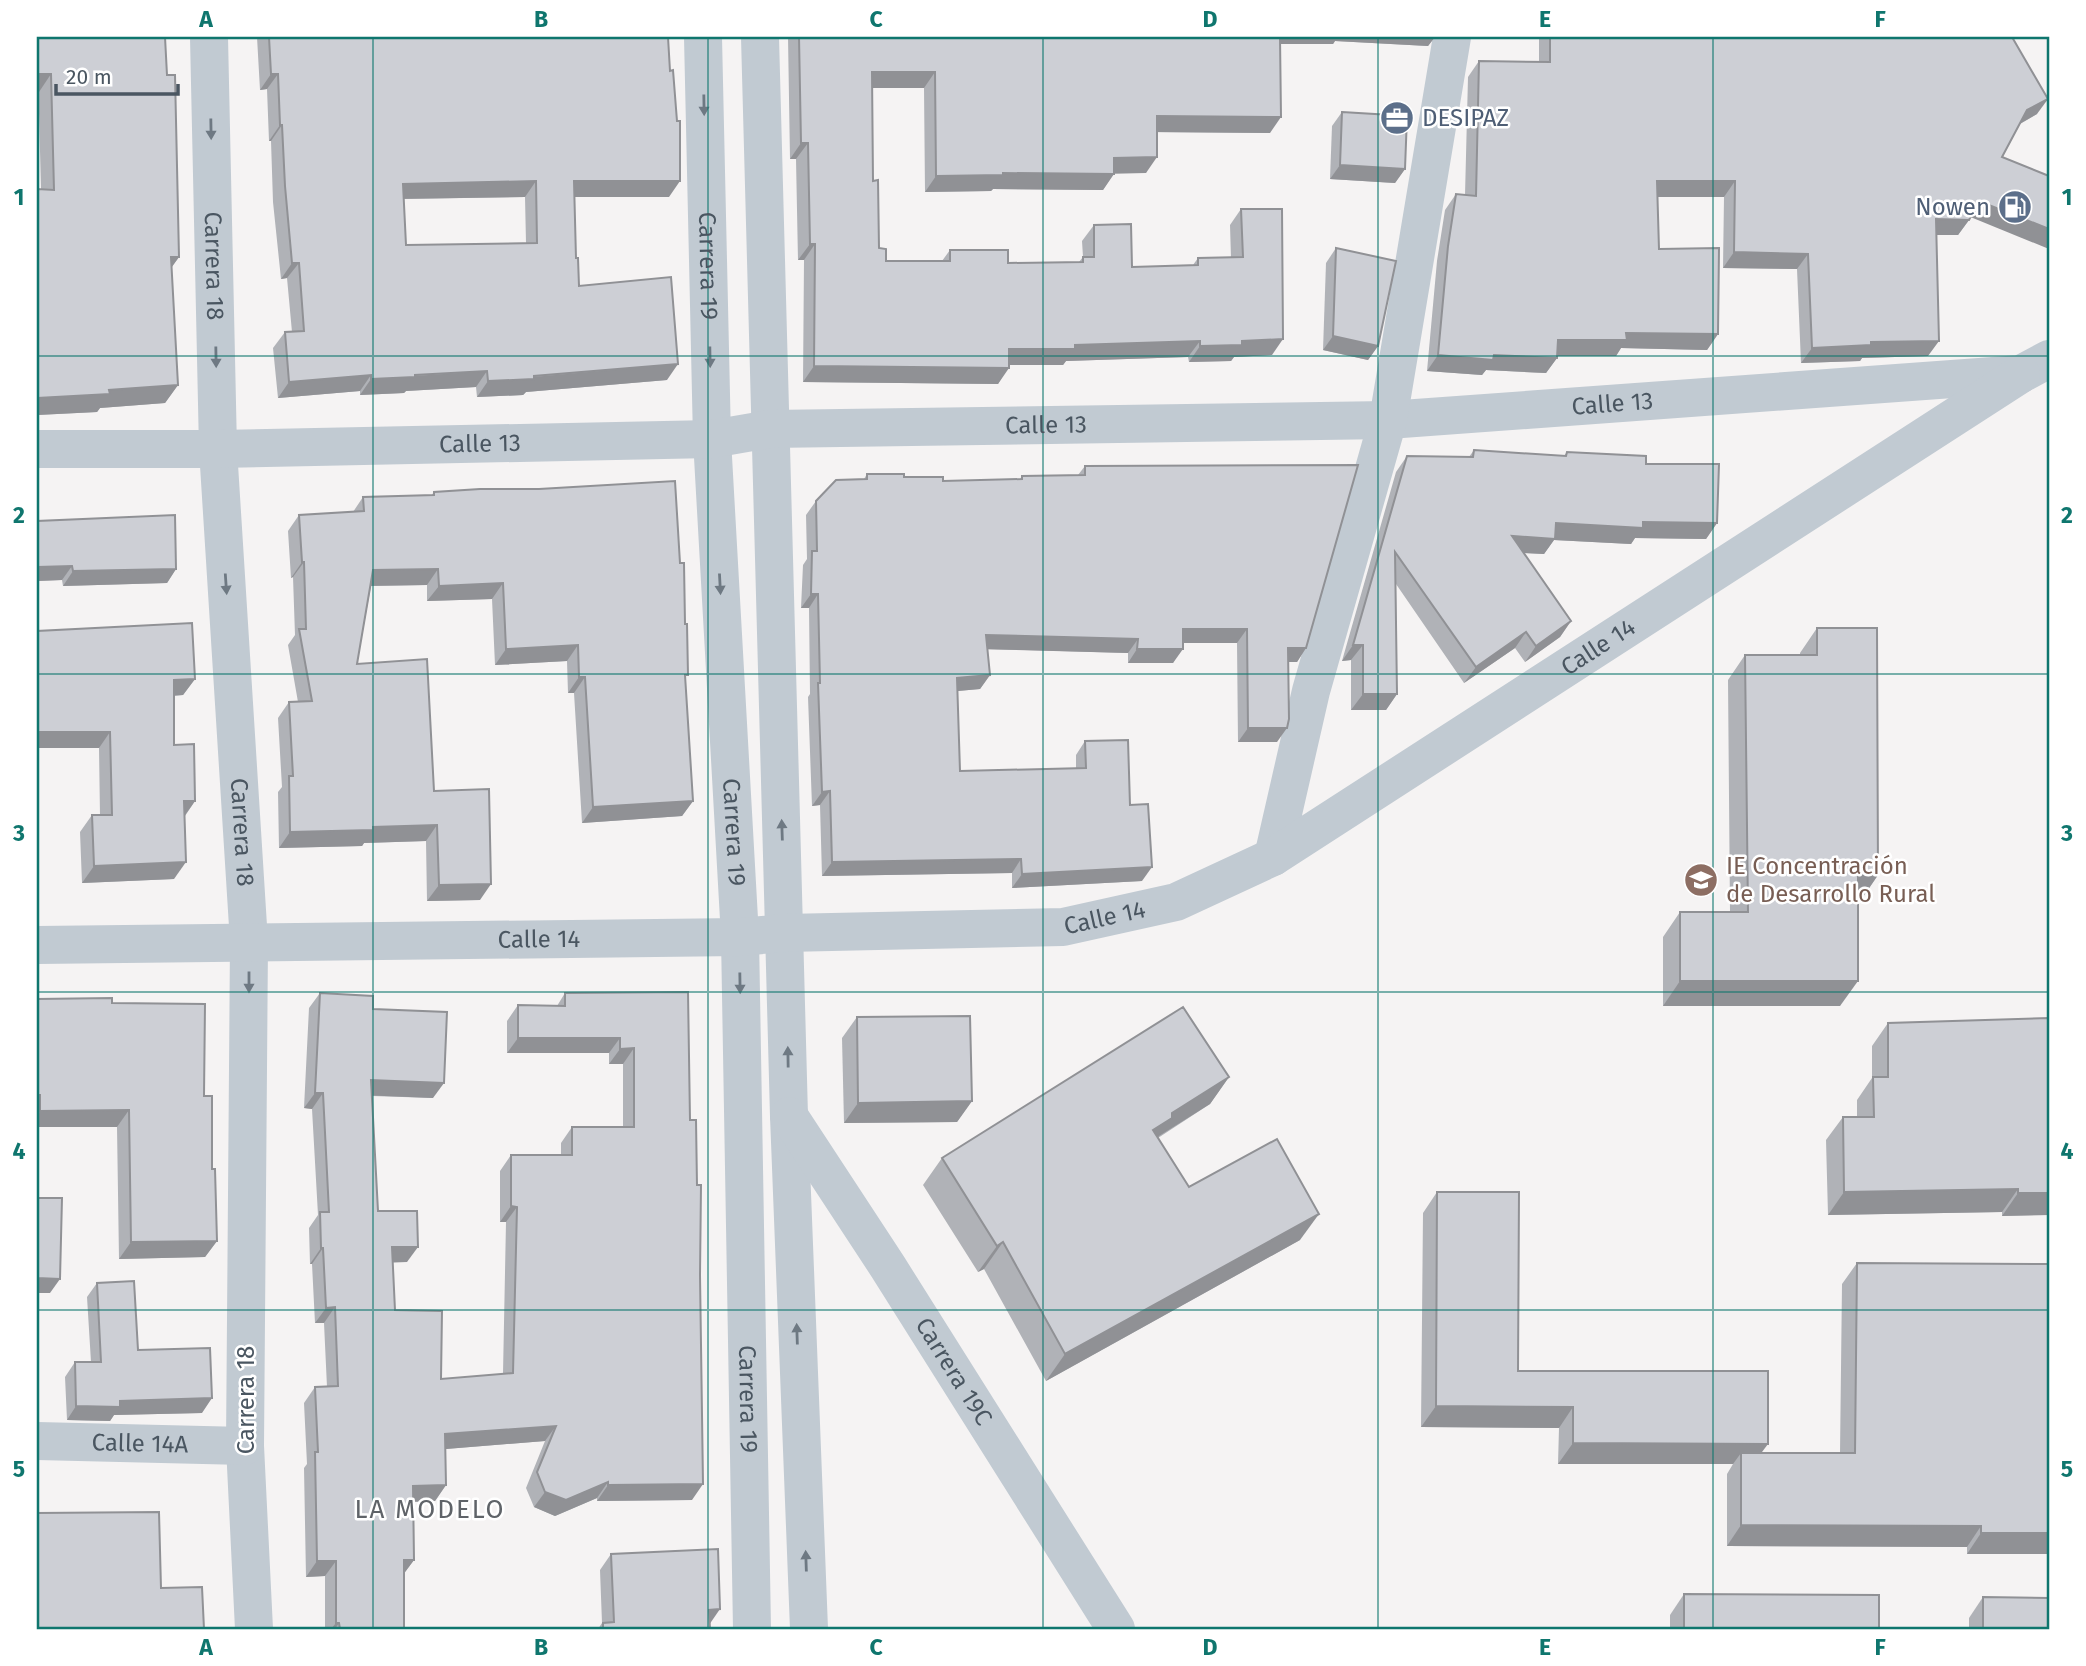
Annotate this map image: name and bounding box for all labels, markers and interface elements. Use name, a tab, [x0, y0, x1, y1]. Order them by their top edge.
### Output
text: A	[198, 5, 213, 33]
text: B	[534, 5, 548, 33]
text: C	[869, 5, 883, 33]
text: D	[1203, 5, 1218, 33]
text: E	[1539, 5, 1551, 33]
text: F	[1874, 5, 1886, 33]
scale bar	[56, 52, 178, 96]
text: 20 m	[66, 64, 112, 90]
one-way arrow	[699, 94, 710, 116]
office icon: DESIPAZ	[1378, 99, 1416, 137]
place label: DESIPAZ	[1422, 104, 1509, 132]
one-way arrow	[205, 119, 217, 141]
text: 1	[14, 183, 24, 211]
text: 1	[2062, 183, 2072, 211]
fuel station icon: Nowen	[1996, 188, 2034, 226]
place label: Nowen	[1915, 193, 1990, 221]
street label: Carrera 18	[199, 211, 229, 321]
street label: Carrera 19	[693, 212, 723, 320]
one-way arrow	[210, 346, 222, 368]
one-way arrow	[704, 346, 715, 368]
street label: Calle 13	[1571, 387, 1654, 421]
street label: Calle 13	[1005, 410, 1087, 440]
street label: Calle 13	[439, 429, 521, 459]
text: 2	[13, 501, 25, 529]
text: 2	[2061, 501, 2073, 529]
one-way arrow	[221, 573, 232, 595]
one-way arrow	[714, 573, 725, 595]
street label: Calle 14	[1556, 613, 1641, 681]
street label: Carrera 18	[225, 777, 259, 887]
street label: Carrera 19	[717, 778, 751, 887]
text: 3	[12, 819, 25, 847]
one-way arrow	[777, 819, 788, 841]
text: 3	[2060, 819, 2073, 847]
place label: IE Concentración de Desarrollo Rural	[1726, 852, 1935, 908]
school or university icon: IE Concentración de Desarrollo Rural	[1682, 861, 1720, 899]
street label: Calle 14	[1061, 895, 1148, 940]
street label: Calle 14	[497, 925, 581, 954]
one-way arrow	[243, 972, 254, 994]
one-way arrow	[735, 972, 746, 994]
one-way arrow	[782, 1046, 794, 1068]
text: 4	[13, 1137, 26, 1165]
text: 4	[2061, 1137, 2074, 1165]
street label: Carrera 19C	[910, 1313, 998, 1430]
one-way arrow	[792, 1322, 803, 1344]
street label: Carrera 19	[733, 1345, 763, 1453]
street label: Carrera 18	[232, 1346, 260, 1454]
street label: Calle 14A	[91, 1428, 189, 1459]
text: 5	[13, 1455, 25, 1483]
text: 5	[2061, 1455, 2073, 1483]
district label: LA MODELO	[354, 1494, 506, 1525]
one-way arrow	[800, 1550, 811, 1572]
text: A	[198, 1633, 213, 1661]
text: B	[534, 1633, 548, 1661]
text: C	[869, 1633, 883, 1661]
text: D	[1203, 1633, 1218, 1661]
text: E	[1539, 1633, 1551, 1661]
text: F	[1874, 1633, 1886, 1661]

